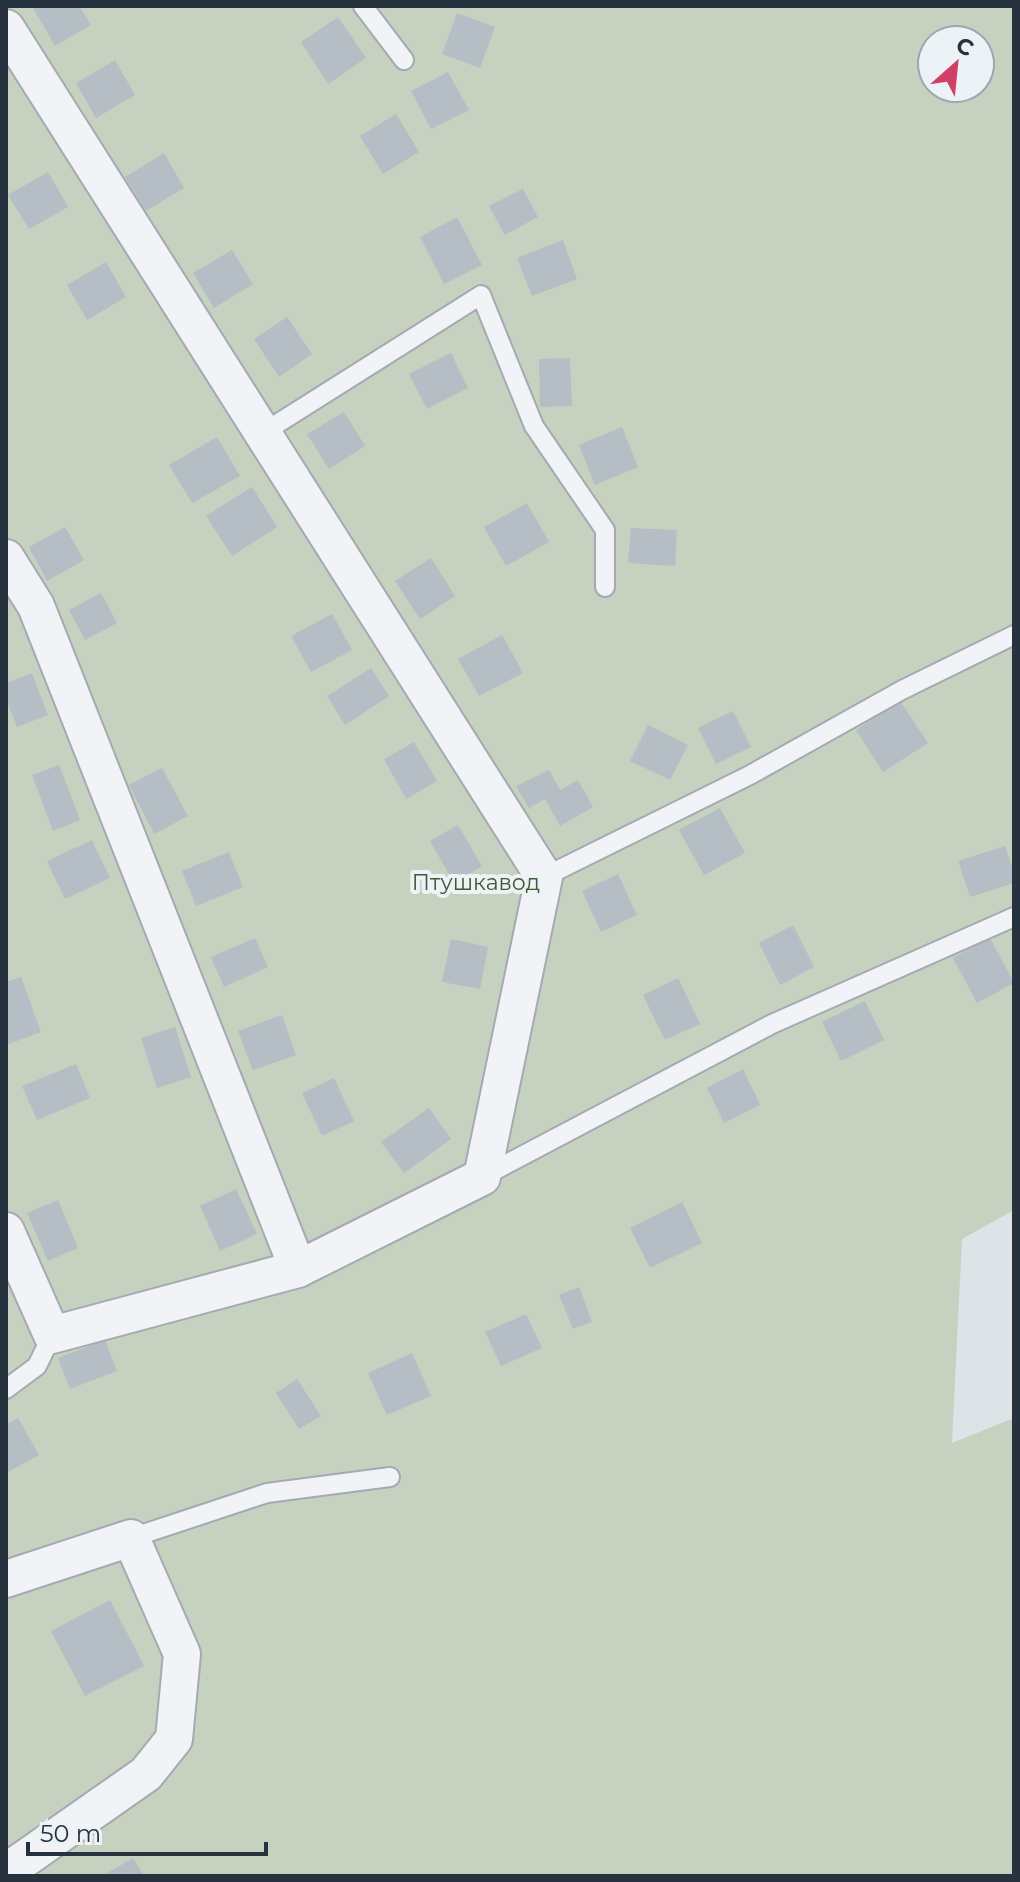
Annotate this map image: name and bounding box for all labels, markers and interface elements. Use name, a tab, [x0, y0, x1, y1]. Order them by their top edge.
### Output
north arrow	[916, 24, 996, 104]
text: С	[952, 31, 978, 62]
park label: Птушкавод	[412, 869, 540, 896]
scale bar	[28, 1806, 266, 1856]
text: 50 m	[40, 1819, 101, 1848]

